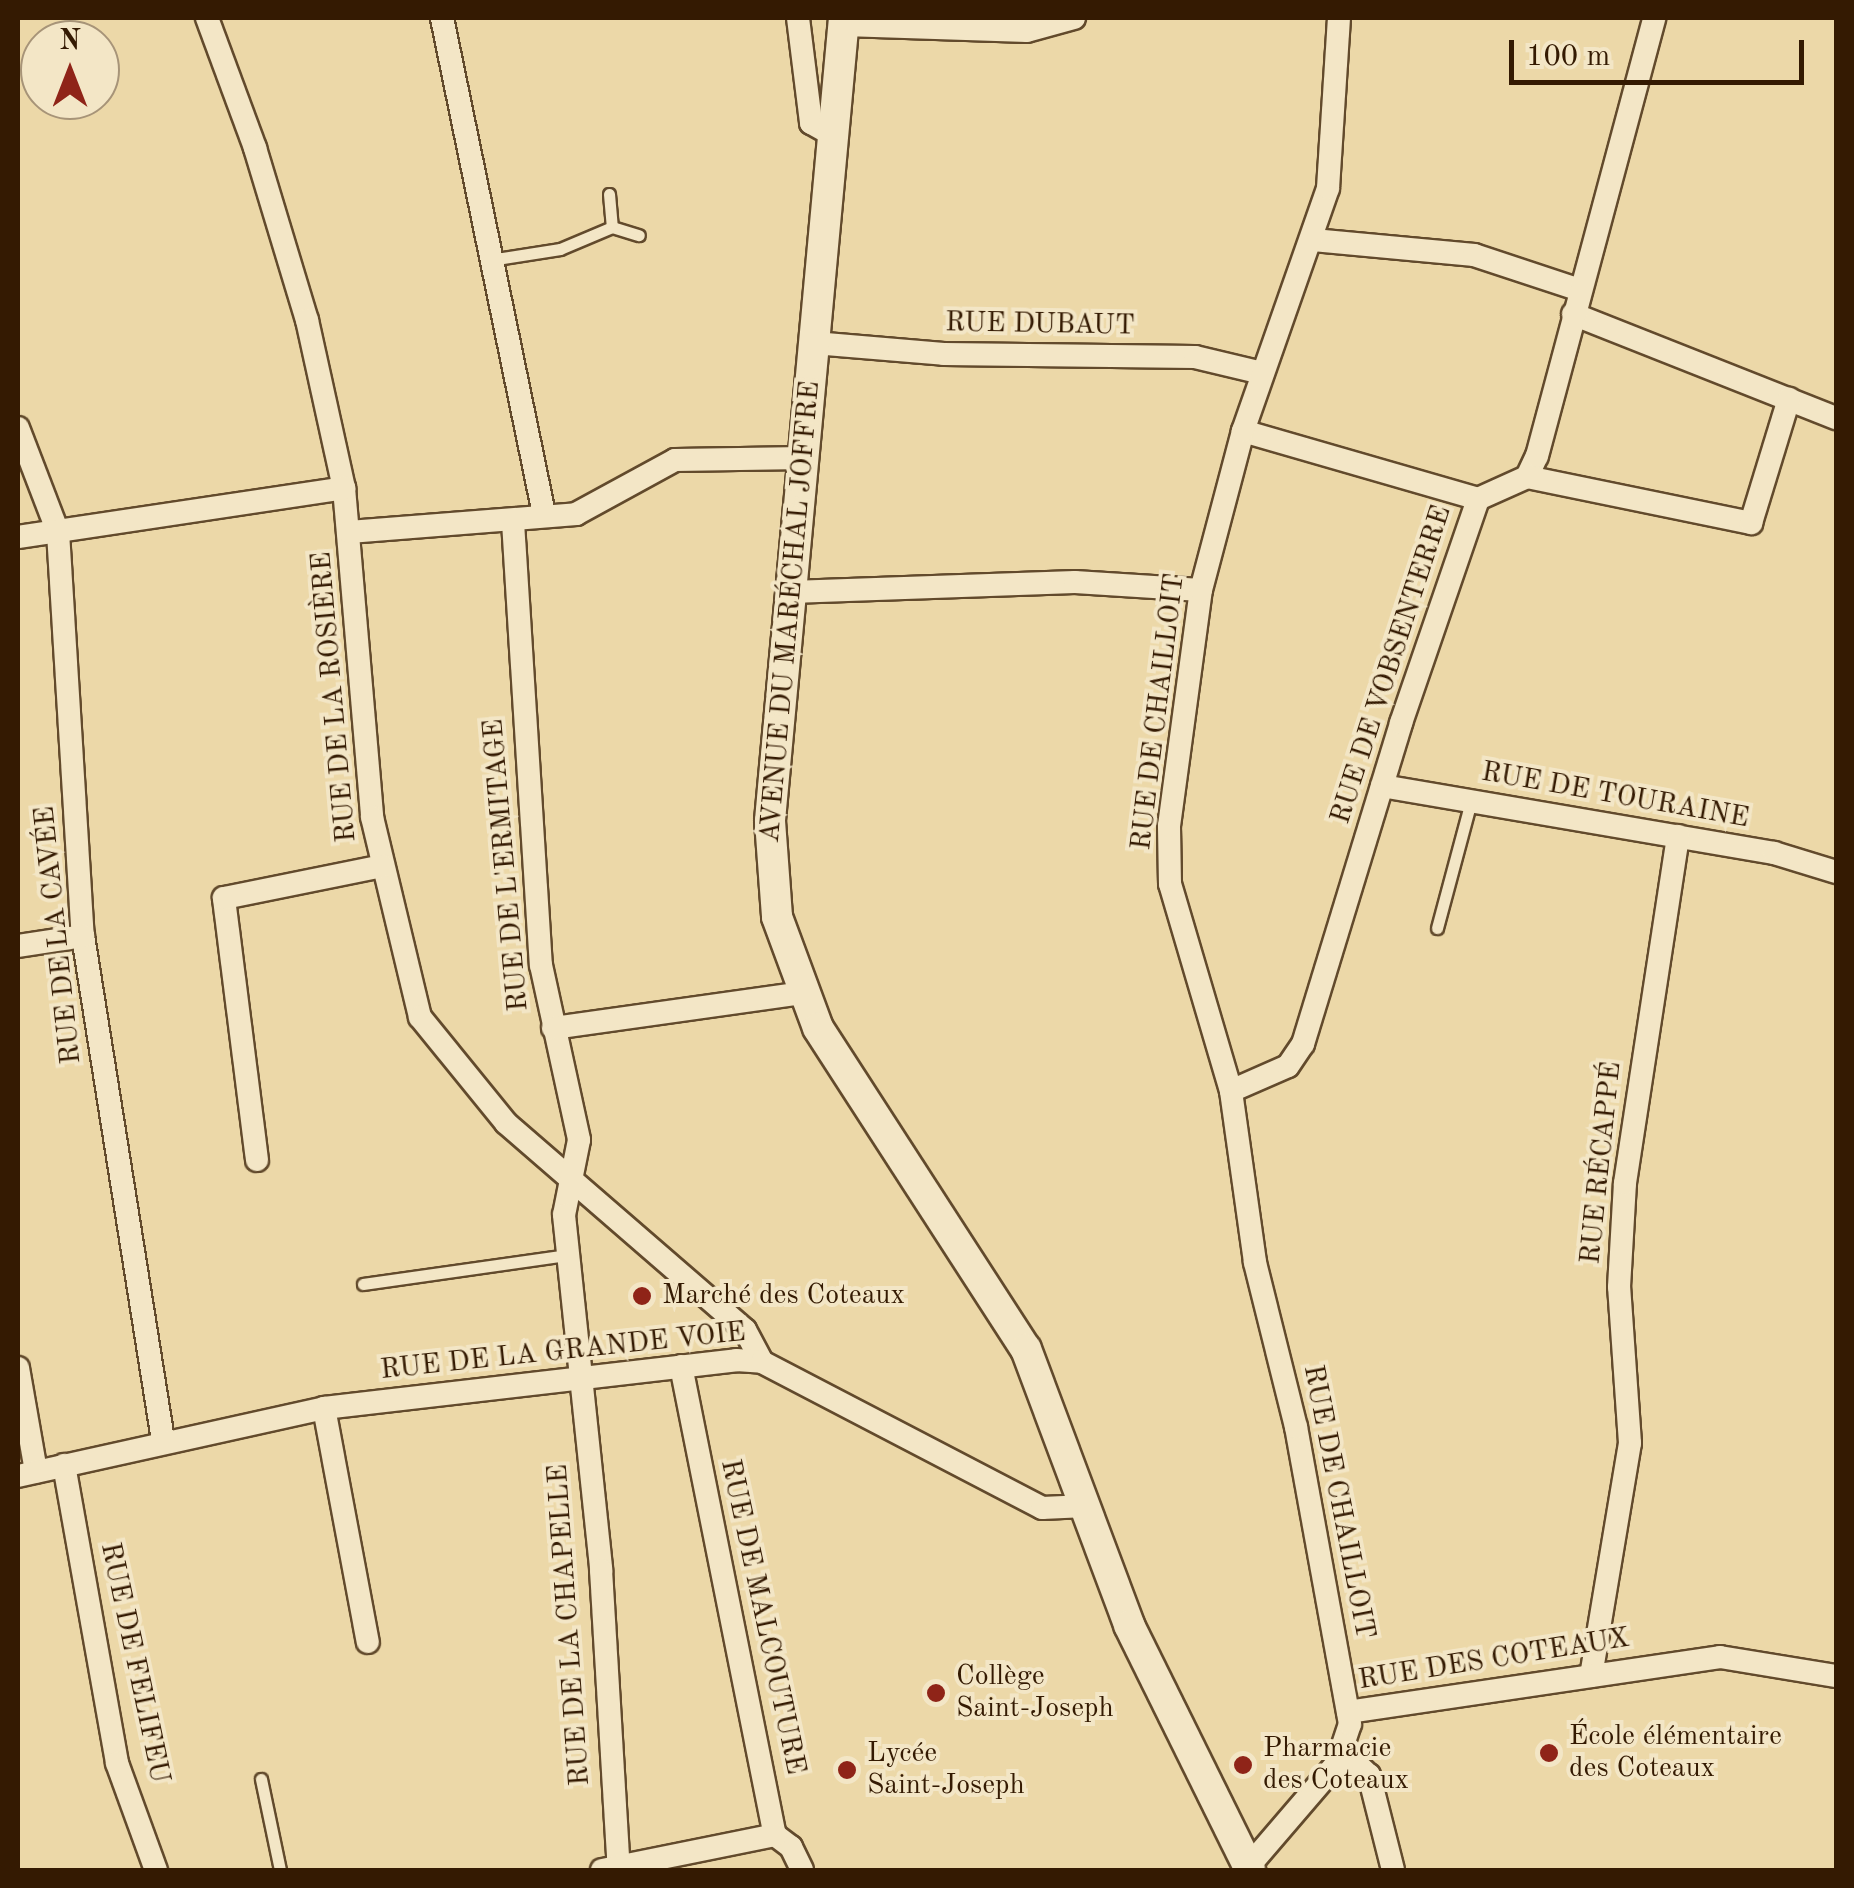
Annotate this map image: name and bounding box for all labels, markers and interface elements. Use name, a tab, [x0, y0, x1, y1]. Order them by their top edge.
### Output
north arrow	[20, 20, 120, 120]
scale bar	[1514, 20, 1809, 82]
text: N	[59, 28, 81, 56]
text: 100 m	[1526, 42, 1610, 72]
street label: RUE DUBAUT	[945, 307, 1135, 343]
street label: AVENUE DU MARÉCHAL JOFFRE	[754, 380, 828, 844]
street label: RUE DE VOBSENTERRE	[1325, 502, 1459, 828]
street label: RUE DE LA ROSIÈRE	[306, 550, 364, 844]
street label: RUE DE CHAILLOIT	[1125, 572, 1193, 852]
street label: RUE DE L'ERMITAGE	[477, 717, 537, 1013]
street label: RUE DE TOURAINE	[1479, 756, 1751, 836]
street label: RUE DE LA CAVÉE	[29, 804, 89, 1066]
street label: RUE RÉCAPPÉ	[1575, 1060, 1629, 1266]
place label: Marché des Coteaux	[662, 1279, 905, 1313]
marker: Marché des Coteaux	[631, 1285, 653, 1307]
street label: RUE DE LA GRANDE VOIE	[379, 1316, 747, 1388]
street label: RUE DE CHAILLOIT	[1295, 1362, 1381, 1642]
street label: RUE DE MALCOUTURE	[712, 1456, 812, 1778]
street label: RUE DE LA CHAPELLE	[542, 1463, 598, 1787]
street label: RUE DE FELIFEU	[92, 1540, 176, 1786]
street label: RUE DES COTEAUX	[1356, 1622, 1632, 1698]
place label: Collège Saint-Joseph	[956, 1660, 1114, 1726]
marker: Collège Saint-Joseph	[925, 1682, 947, 1704]
place label: École élémentaire des Coteaux	[1569, 1720, 1782, 1786]
place label: Pharmacie des Coteaux	[1263, 1732, 1409, 1798]
place label: Lycée Saint-Joseph	[867, 1737, 1025, 1803]
marker: École élémentaire des Coteaux	[1538, 1742, 1560, 1764]
marker: Pharmacie des Coteaux	[1232, 1754, 1254, 1776]
marker: Lycée Saint-Joseph	[836, 1759, 858, 1781]

